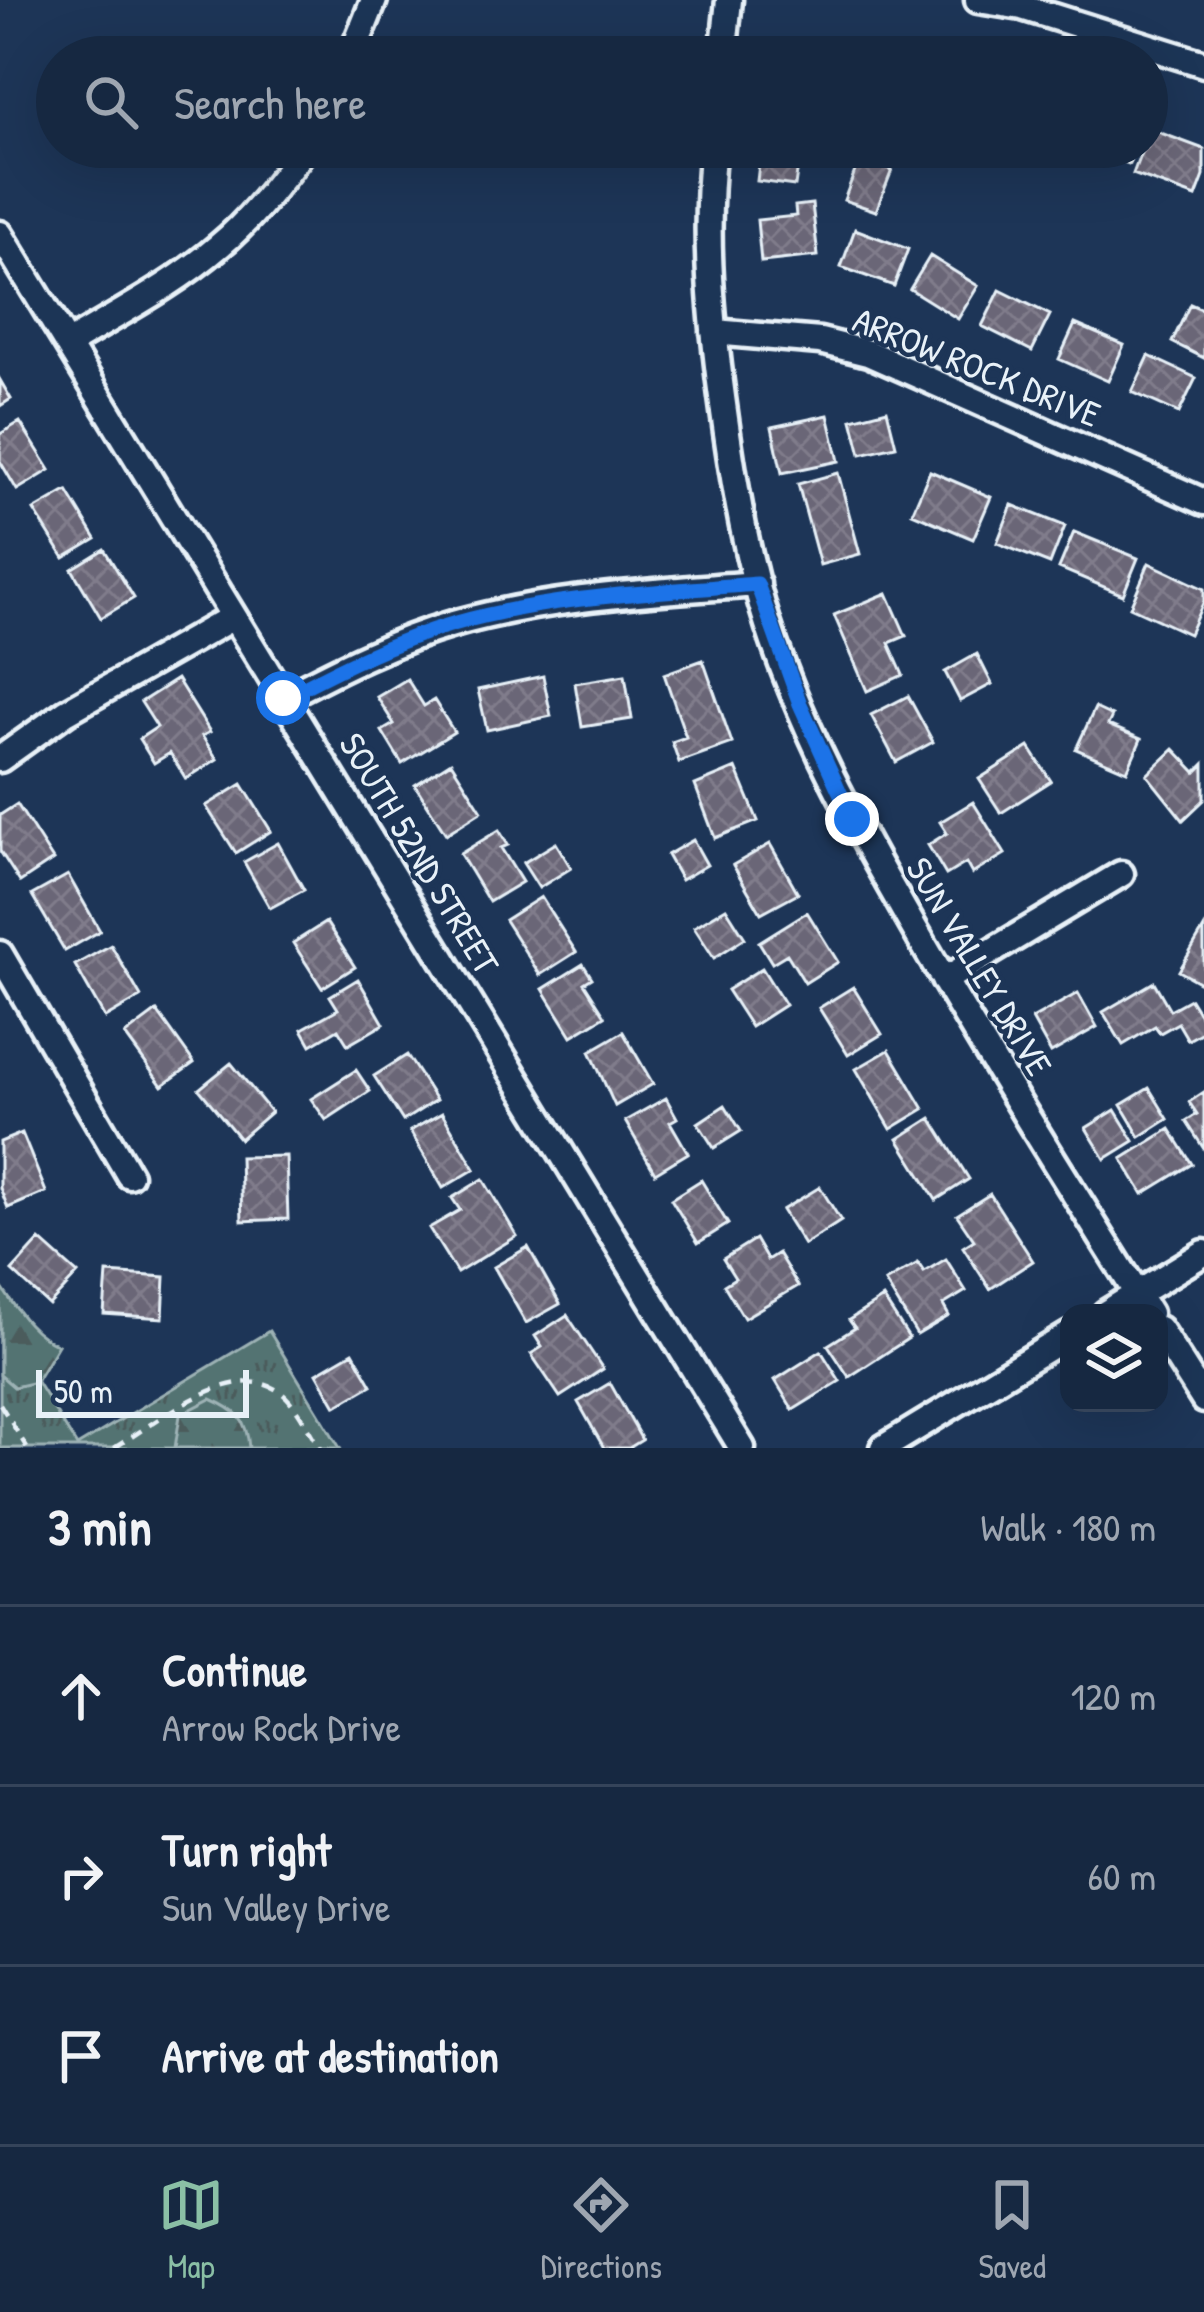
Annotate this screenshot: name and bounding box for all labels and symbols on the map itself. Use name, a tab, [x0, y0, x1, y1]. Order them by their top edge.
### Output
street label: ARROW ROCK DRIVE	[846, 294, 1108, 438]
route start	[256, 671, 310, 725]
street label: SOUTH 52ND STREET	[329, 723, 512, 984]
route end	[825, 792, 879, 846]
street label: SUN VALLEY DRIVE	[896, 848, 1065, 1084]
scale bar	[36, 1364, 249, 1417]

